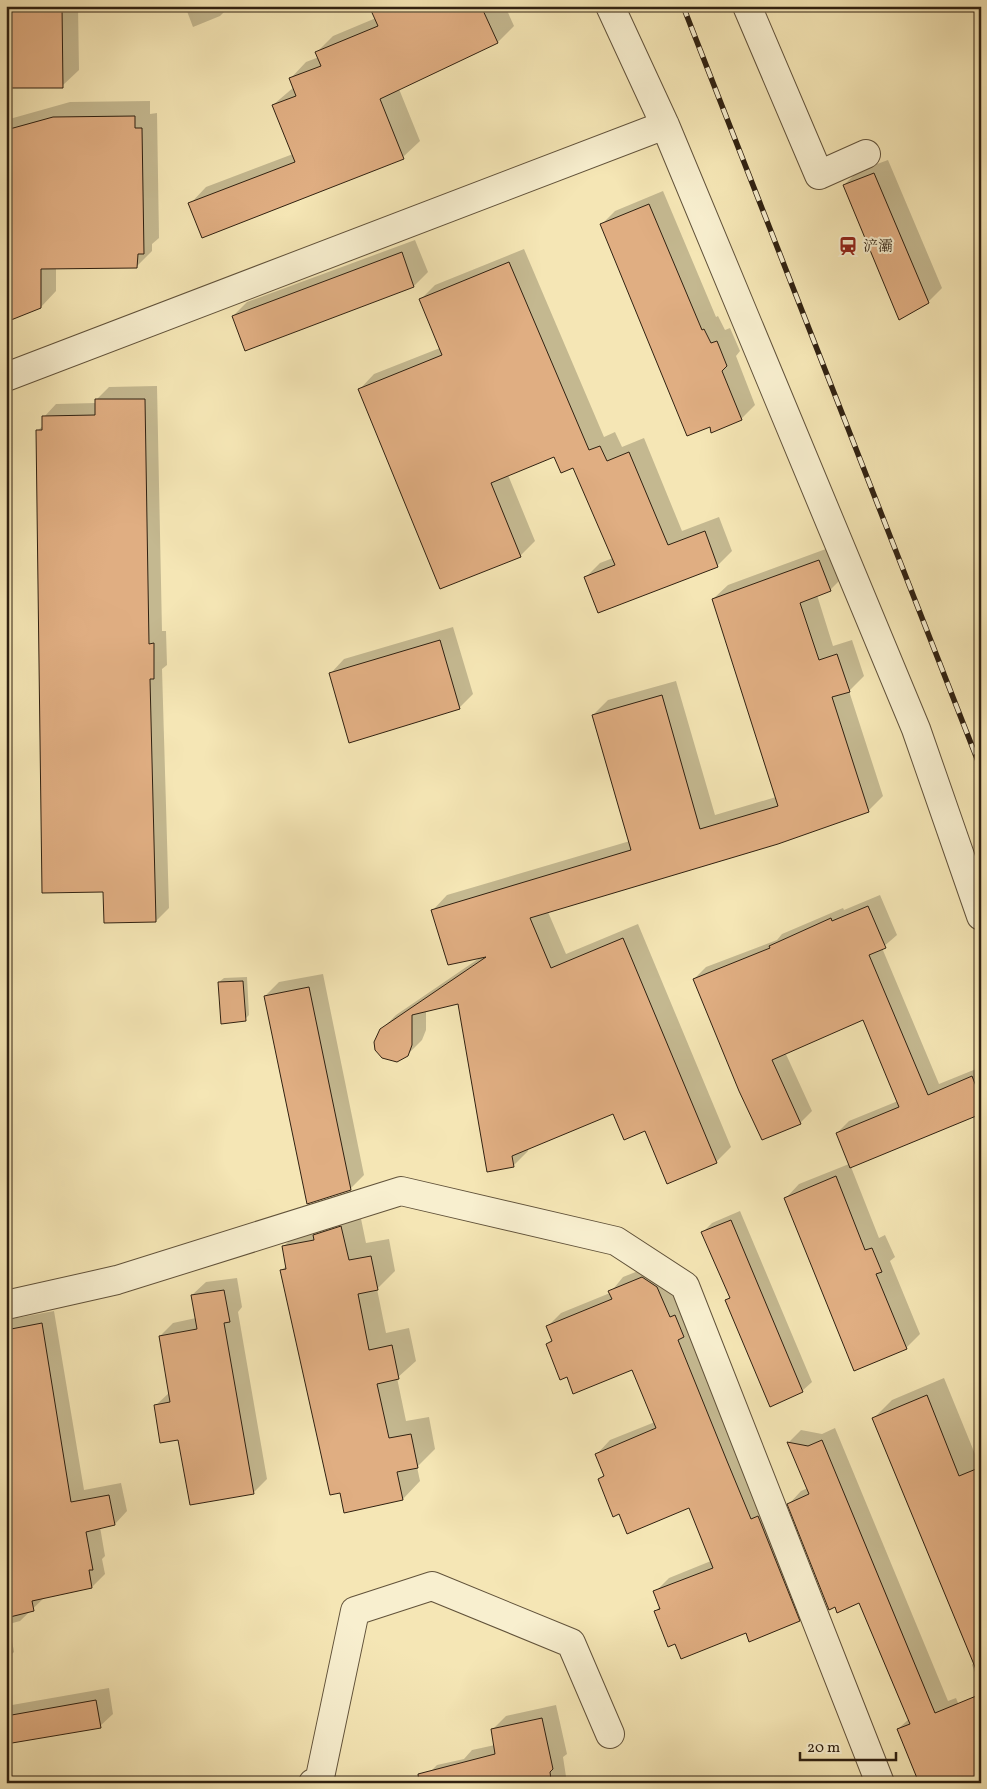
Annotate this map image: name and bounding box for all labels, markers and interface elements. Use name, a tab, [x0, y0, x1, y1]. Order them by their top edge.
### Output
station icon: 浐灞	[837, 235, 859, 257]
place label: 浐灞	[863, 237, 893, 258]
scale bar	[800, 1729, 896, 1761]
text: 20 m	[807, 1738, 840, 1759]

